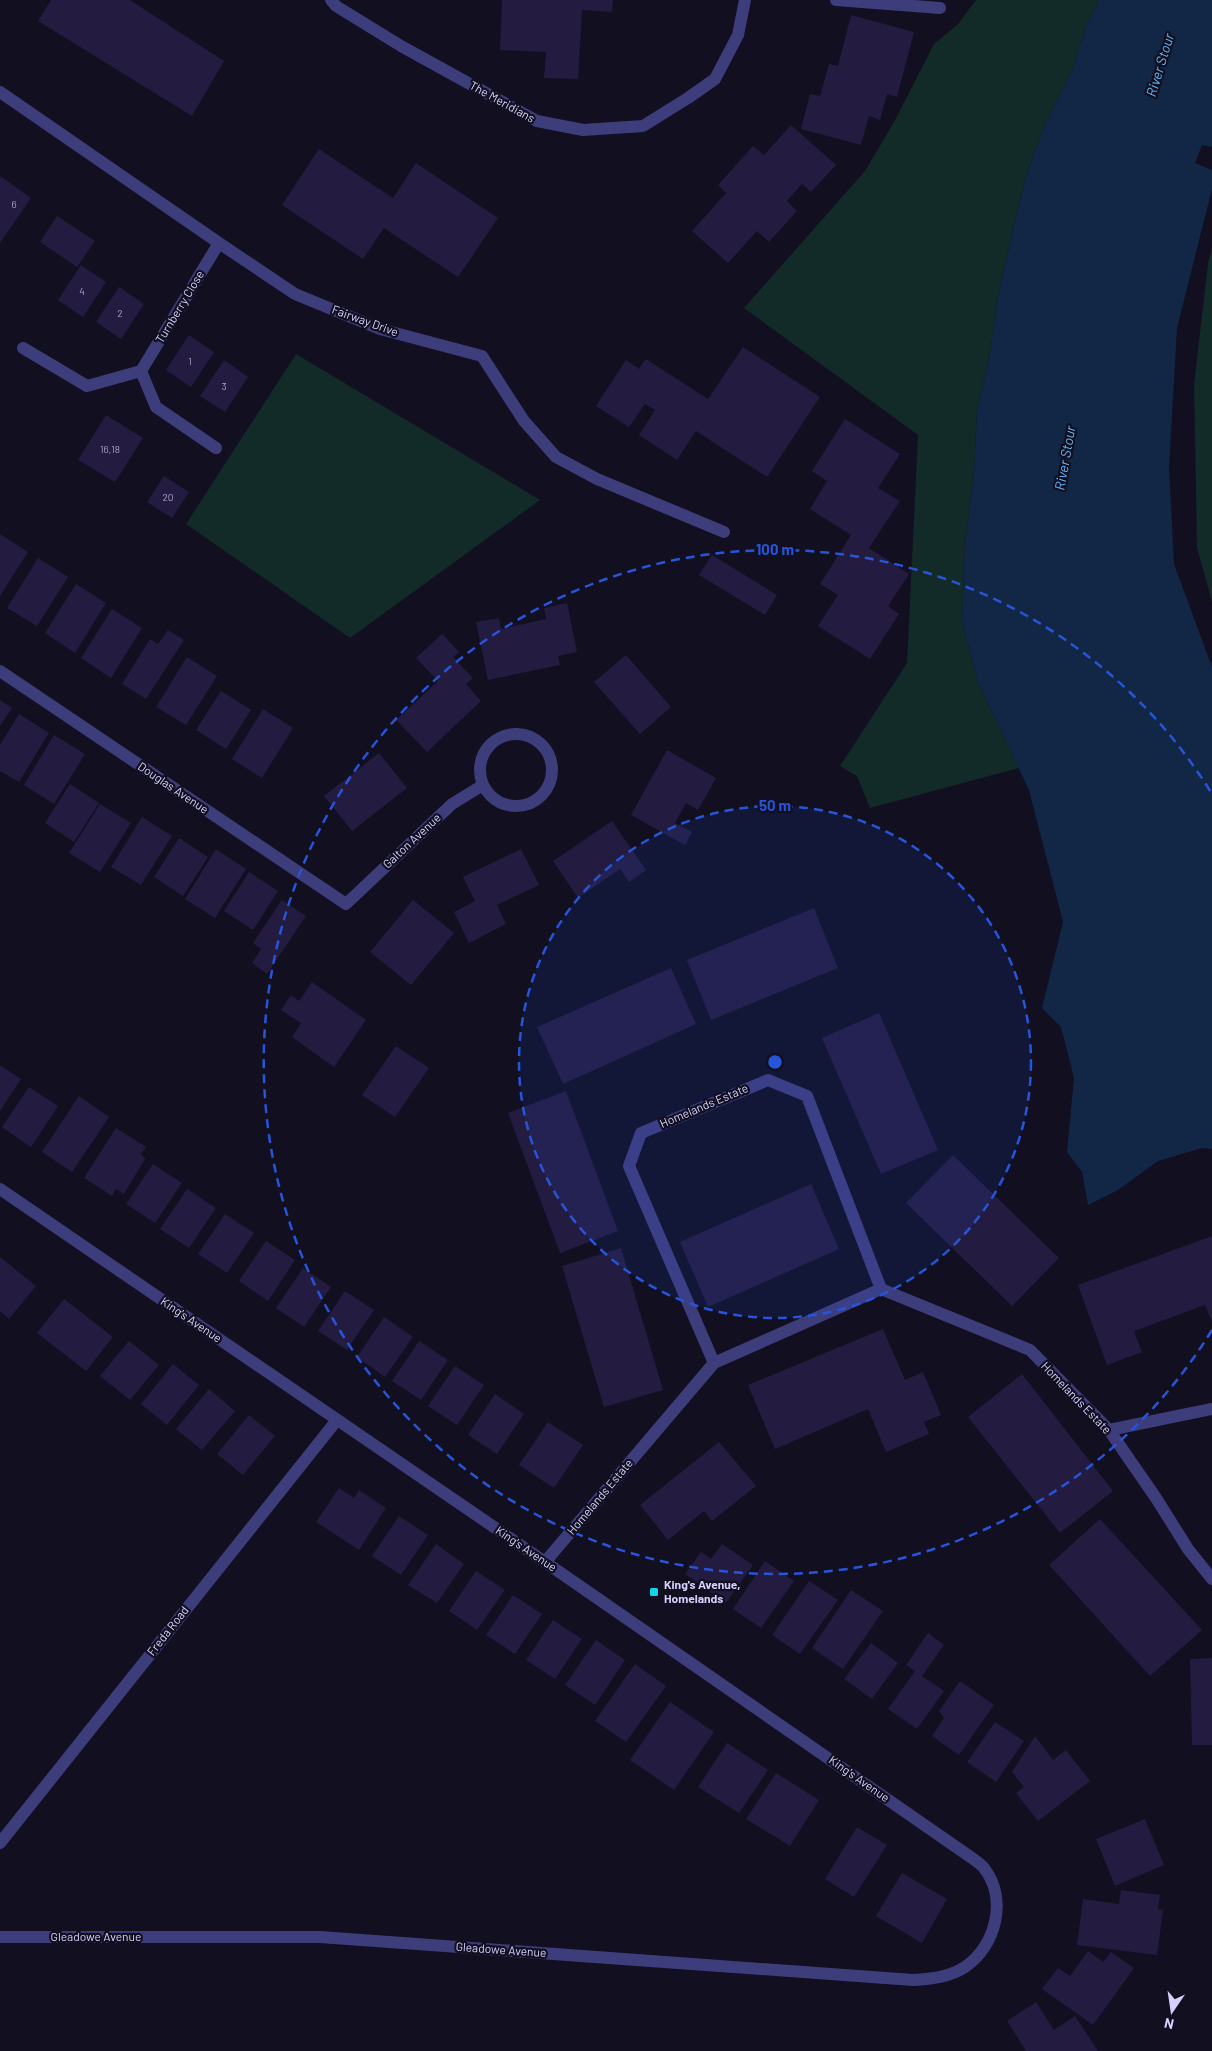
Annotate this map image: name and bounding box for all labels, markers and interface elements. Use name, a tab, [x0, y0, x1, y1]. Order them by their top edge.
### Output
water label: River Stour	[1142, 30, 1177, 99]
street label: The Meridians	[467, 77, 538, 125]
house number: 6	[11, 198, 17, 210]
street label: Turnberry Close	[152, 268, 206, 345]
house number: 4	[79, 285, 85, 297]
street label: Fairway Drive	[330, 302, 400, 339]
house number: 2	[117, 307, 123, 319]
house number: 1	[188, 355, 192, 367]
house number: 3	[221, 380, 227, 392]
water label: River Stour	[1050, 423, 1079, 491]
house number: 16,18	[100, 443, 120, 455]
house number: 20	[162, 491, 174, 503]
text: 100 m	[756, 540, 794, 558]
street label: Douglas Avenue	[136, 758, 211, 816]
text: 50 m	[759, 796, 791, 814]
street label: Galton Avenue	[380, 810, 443, 871]
centre of rings	[766, 1053, 784, 1071]
street label: Homelands Estate	[657, 1080, 750, 1130]
street label: King's Avenue	[158, 1294, 225, 1345]
street label: Homelands Estate	[1039, 1358, 1115, 1436]
street label: Homelands Estate	[563, 1456, 635, 1537]
street label: King's Avenue	[493, 1523, 560, 1574]
place label: King's Avenue, Homelands	[664, 1577, 740, 1605]
marker: King's Avenue, Homelands	[648, 1586, 660, 1598]
street label: Freda Road	[144, 1603, 191, 1658]
street label: King's Avenue	[827, 1752, 893, 1804]
street label: Gleadowe Avenue	[51, 1929, 141, 1943]
street label: Gleadowe Avenue	[455, 1939, 547, 1959]
north arrow	[1147, 1986, 1197, 2036]
text: N	[1163, 2015, 1175, 2033]

